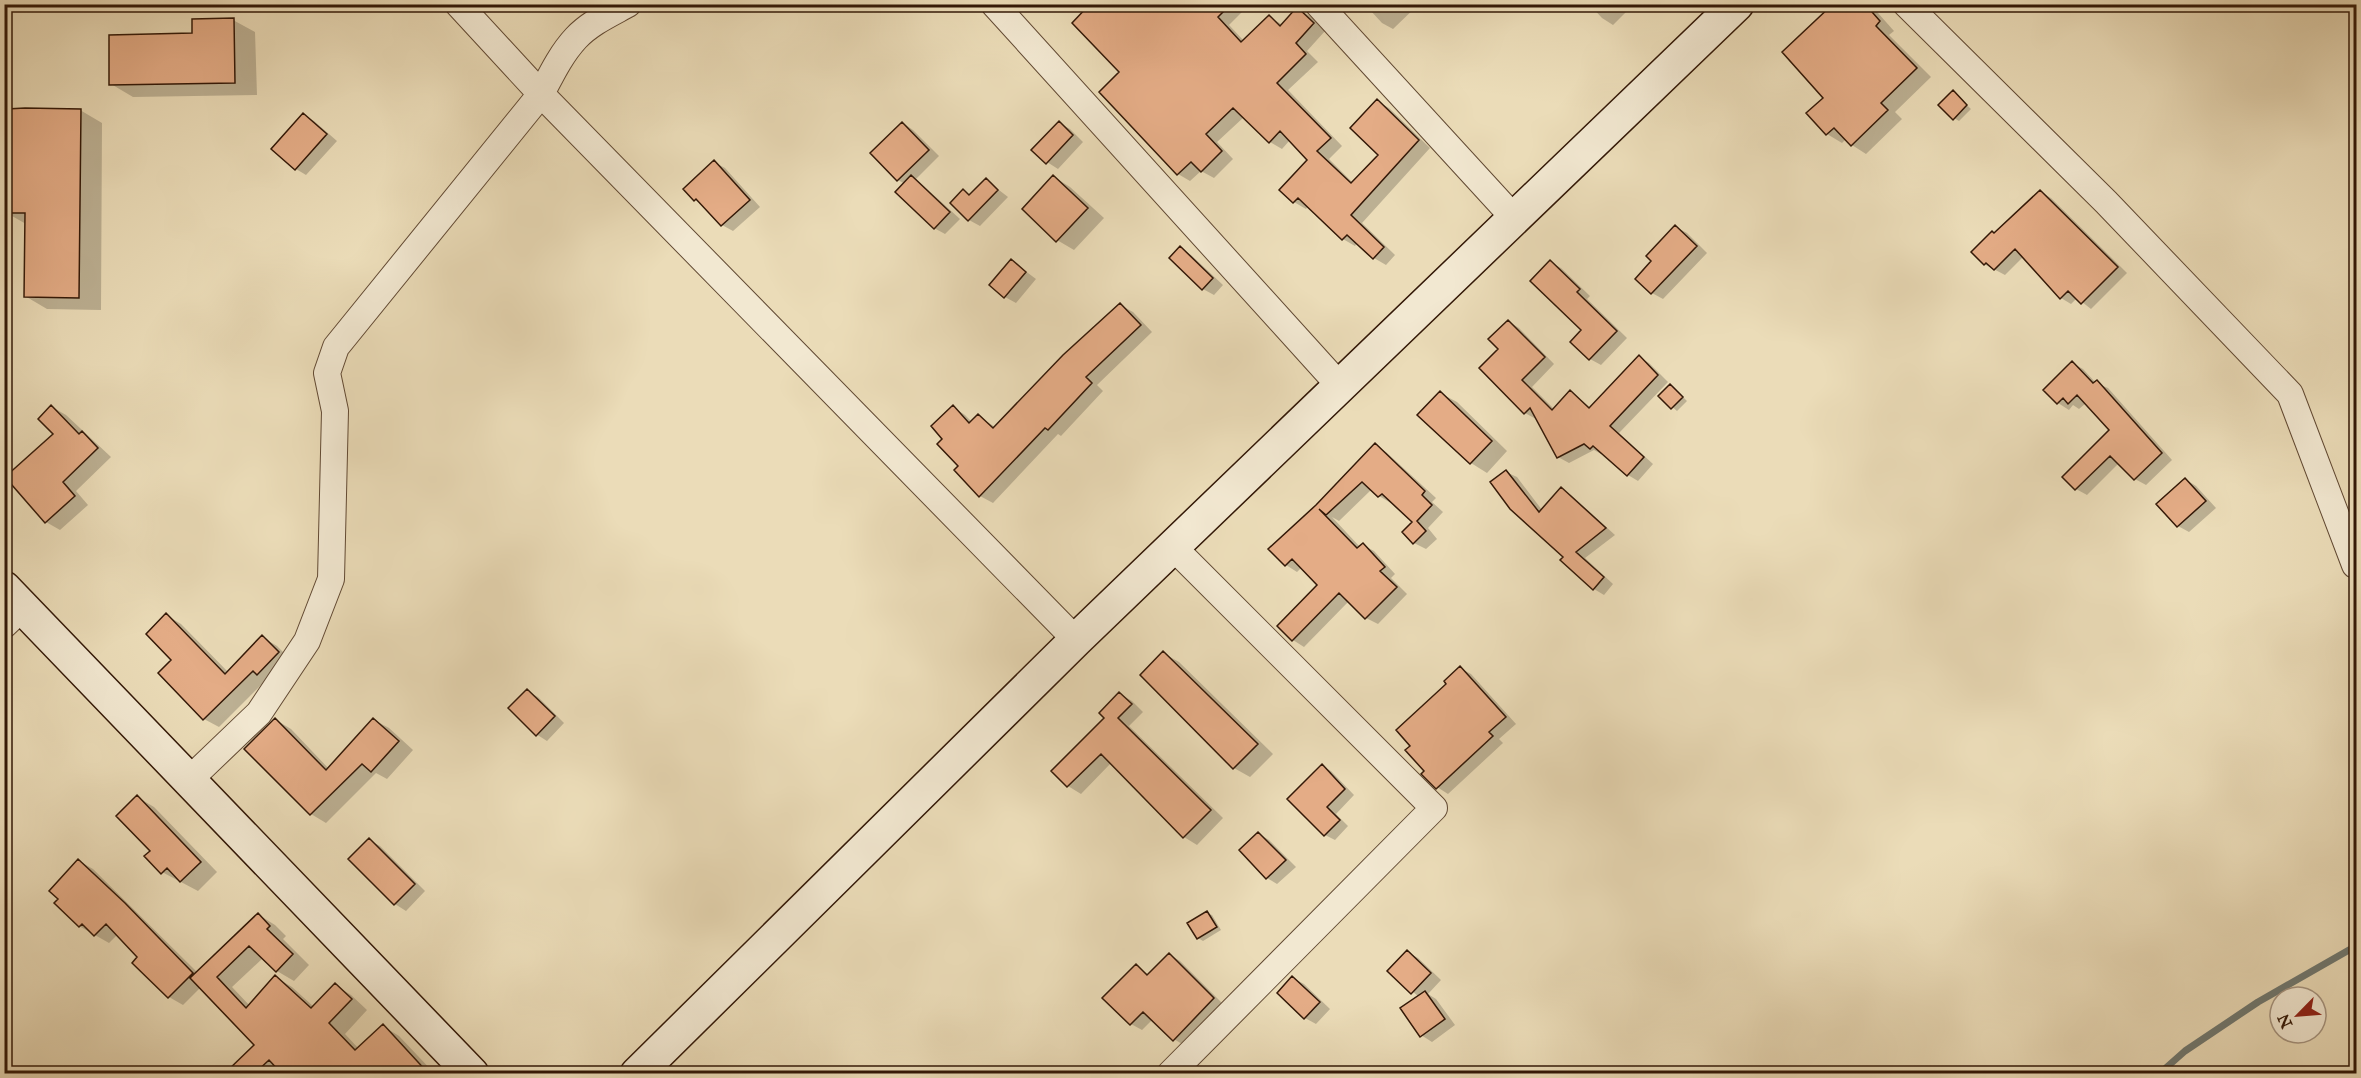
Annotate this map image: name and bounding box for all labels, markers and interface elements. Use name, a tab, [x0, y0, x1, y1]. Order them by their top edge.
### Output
north arrow	[2268, 985, 2328, 1045]
text: N	[2273, 1011, 2296, 1031]

